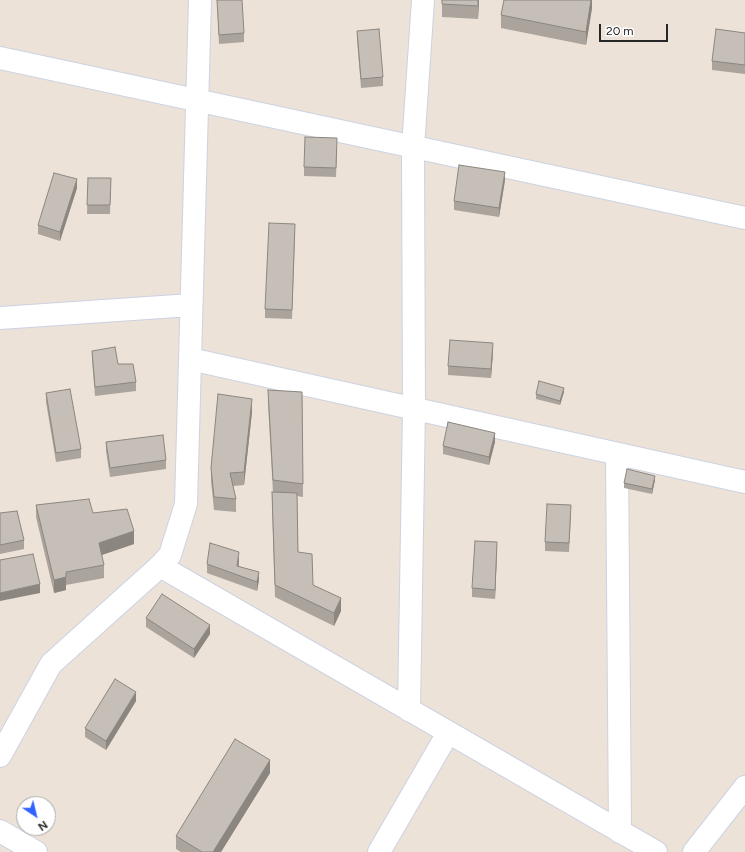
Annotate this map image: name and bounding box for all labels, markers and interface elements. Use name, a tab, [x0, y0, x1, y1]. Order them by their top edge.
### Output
scale bar	[601, 16, 670, 42]
text: 20 m	[606, 24, 634, 38]
north arrow	[16, 796, 56, 836]
text: N	[35, 818, 50, 833]

